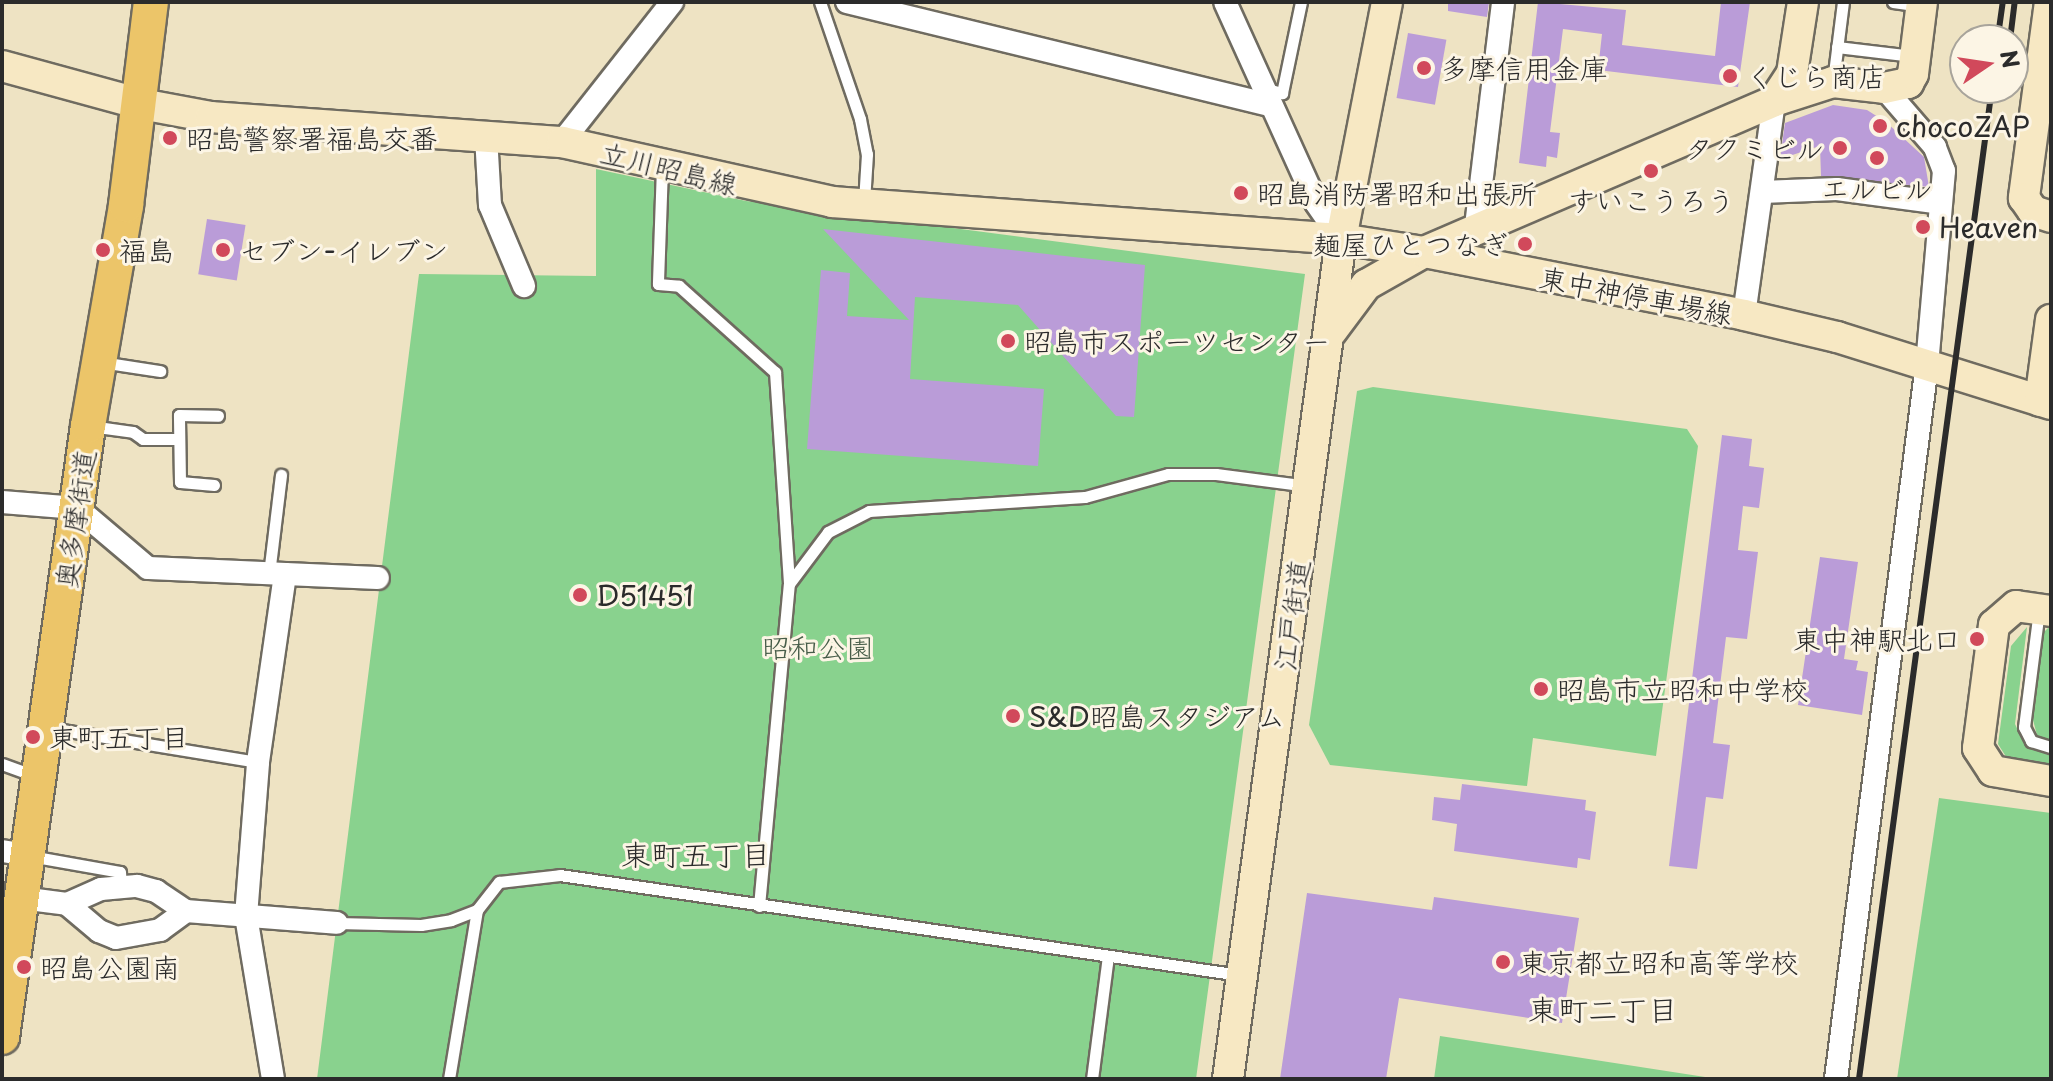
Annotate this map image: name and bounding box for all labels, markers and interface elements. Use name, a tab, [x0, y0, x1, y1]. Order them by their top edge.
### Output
north arrow	[1949, 24, 2029, 104]
text: N	[1993, 47, 2029, 71]
place label: 多摩信用金庫	[1440, 51, 1608, 85]
marker: 多摩信用金庫	[1415, 59, 1433, 77]
place label: くじら商店	[1746, 59, 1886, 93]
marker: くじら商店	[1721, 67, 1739, 85]
place label: chocoZAP	[1896, 109, 2030, 143]
marker: chocoZAP	[1871, 117, 1889, 135]
place label: 昭島警察署福島交番	[186, 121, 438, 155]
marker: 昭島警察署福島交番	[161, 129, 179, 147]
place label: タクミビル	[1684, 131, 1824, 165]
street label: 立川昭島線	[597, 135, 741, 201]
marker: タクミビル	[1831, 139, 1849, 157]
marker: エルビル	[1868, 149, 1886, 167]
marker: すいこうろう	[1642, 162, 1660, 180]
place label: エルビル	[1821, 171, 1933, 205]
place label: 昭島消防署昭和出張所	[1257, 176, 1537, 210]
place label: すいこうろう	[1567, 183, 1735, 217]
marker: 昭島消防署昭和出張所	[1232, 184, 1250, 202]
place label: Heaven	[1939, 210, 2038, 244]
marker: Heaven	[1914, 218, 1932, 236]
place label: 麺屋ひとつなぎ	[1313, 227, 1509, 261]
place label: 福島	[119, 233, 175, 267]
place label: セブン-イレブン	[239, 233, 448, 267]
marker: 麺屋ひとつなぎ	[1516, 235, 1534, 253]
marker: 福島	[94, 241, 112, 259]
marker: セブン-イレブン	[214, 241, 232, 259]
street label: 東中神停車場線	[1537, 260, 1735, 330]
place label: 昭島市スポーツセンター	[1024, 324, 1332, 358]
marker: 昭島市スポーツセンター	[999, 332, 1017, 350]
street label: 奥多摩街道	[49, 447, 101, 591]
street label: 江戸街道	[1267, 557, 1315, 673]
place label: D51451	[596, 578, 694, 612]
marker: D51451	[571, 586, 589, 604]
place label: 東中神駅北口	[1793, 622, 1961, 656]
park label: 昭和公園	[762, 630, 874, 664]
marker: 東中神駅北口	[1968, 630, 1986, 648]
place label: 昭島市立昭和中学校	[1557, 672, 1809, 706]
marker: 昭島市立昭和中学校	[1532, 680, 1550, 698]
place label: S&D昭島スタジアム	[1029, 699, 1286, 733]
marker: S&D昭島スタジアム	[1004, 707, 1022, 725]
place label: 東町五丁目	[49, 720, 189, 754]
marker: 東町五丁目	[24, 728, 42, 746]
district label: 東町五丁目	[621, 836, 771, 872]
place label: 東京都立昭和高等学校	[1519, 945, 1799, 979]
place label: 昭島公園南	[40, 950, 180, 984]
marker: 東京都立昭和高等学校	[1494, 953, 1512, 971]
marker: 昭島公園南	[15, 958, 33, 976]
district label: 東町二丁目	[1528, 991, 1678, 1027]

